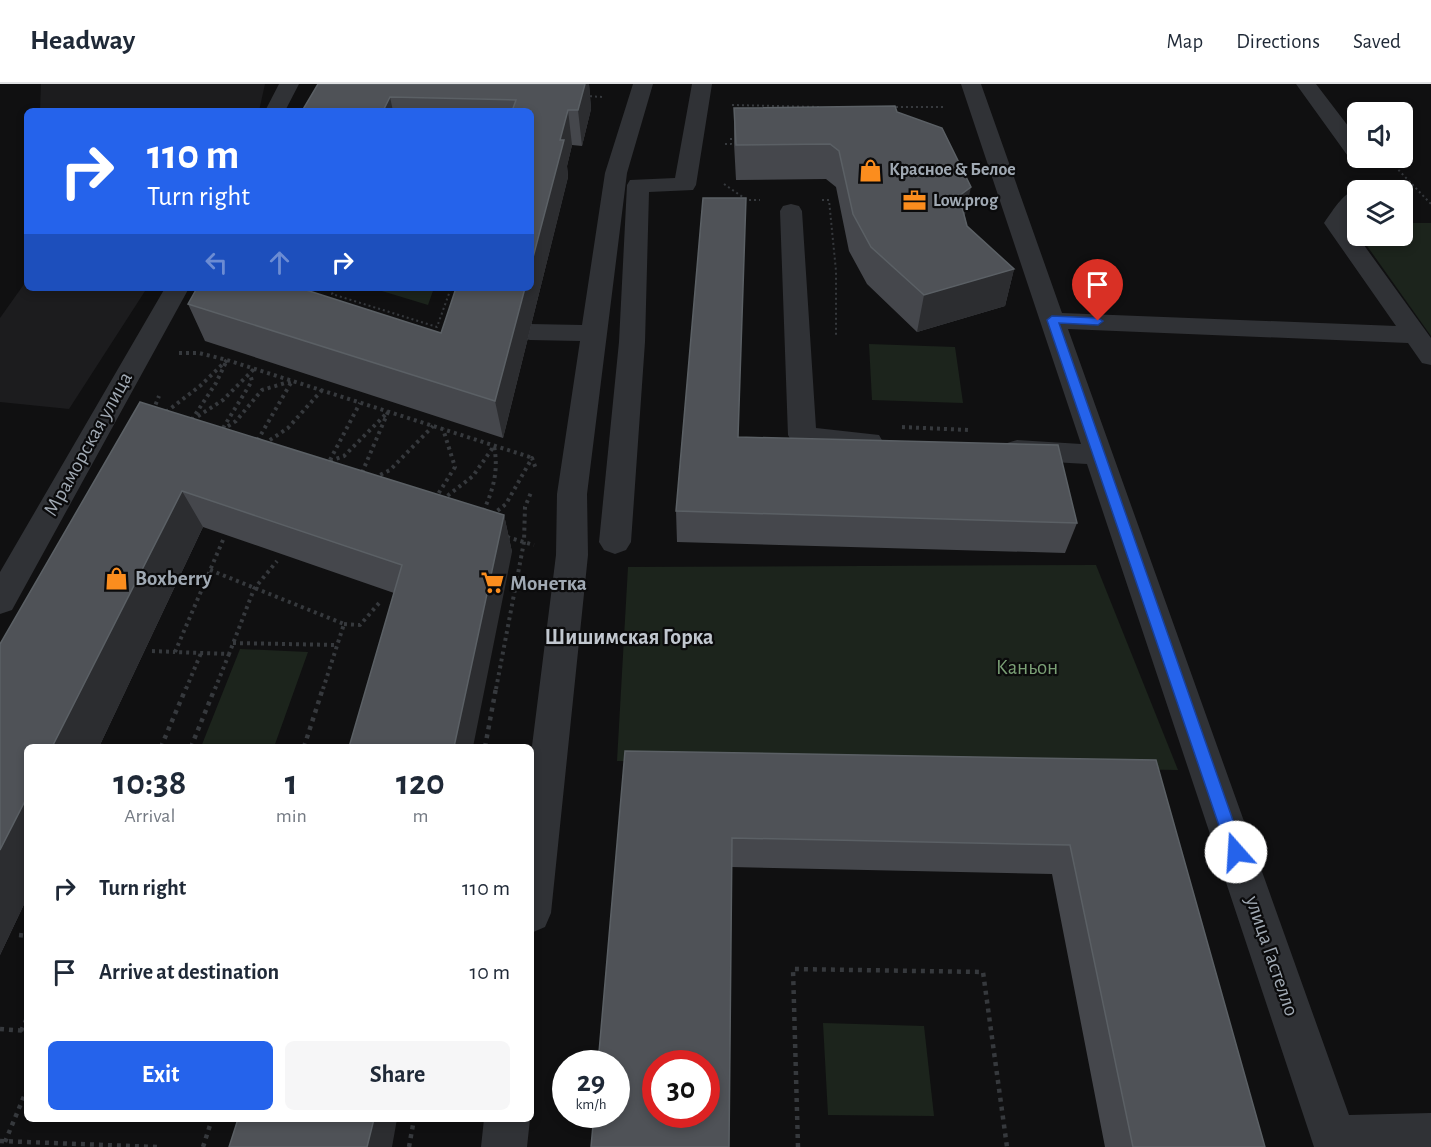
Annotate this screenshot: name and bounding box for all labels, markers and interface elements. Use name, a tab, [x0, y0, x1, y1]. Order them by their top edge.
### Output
text: Headway	[30, 27, 135, 55]
text: Map	[1167, 31, 1203, 52]
text: Directions	[1236, 31, 1320, 52]
text: Saved	[1353, 31, 1401, 52]
map controls	[1347, 102, 1413, 246]
button: sound	[1347, 102, 1413, 168]
icon: right	[48, 132, 126, 210]
text: 110 m	[147, 134, 239, 176]
shop icon: Красное & Белое	[858, 157, 884, 183]
place label: Красное & Белое	[889, 161, 1016, 179]
button: layers	[1347, 180, 1413, 246]
text: Turn right	[147, 183, 250, 210]
office icon: Low.prog	[902, 188, 928, 214]
place label: Low.prog	[933, 192, 999, 210]
icon: left	[200, 246, 233, 279]
icon: ahead	[263, 246, 296, 279]
icon: right	[326, 246, 359, 279]
pin	[1072, 259, 1123, 321]
icon: arrive	[1081, 268, 1114, 301]
street label: Мраморская улица	[40, 368, 136, 520]
shop icon: Boxberry	[104, 565, 130, 591]
place label: Boxberry	[135, 568, 212, 589]
supermarket icon: Монетка	[479, 570, 505, 596]
place label: Монетка	[510, 573, 587, 594]
district label: Шишимская Горка	[545, 626, 713, 648]
park label: Каньон	[996, 657, 1058, 678]
text: 10:38	[113, 765, 186, 801]
text: 1	[285, 765, 298, 801]
text: 120	[396, 765, 445, 801]
text: Arrival	[124, 806, 176, 826]
text: min	[276, 806, 307, 826]
text: m	[412, 806, 428, 826]
position arrow	[1204, 820, 1268, 884]
icon: right	[48, 872, 81, 905]
text: Turn right	[99, 877, 186, 899]
text: 110 m	[462, 877, 510, 899]
street label: улица Гастелло	[1241, 892, 1302, 1019]
icon: arrive	[48, 956, 81, 989]
text: Arrive at destination	[99, 961, 279, 983]
text: 10 m	[470, 961, 510, 983]
button: Exit	[48, 1041, 273, 1110]
button: Share	[285, 1041, 510, 1110]
speed limit sign: 30	[642, 1050, 720, 1128]
text: 29	[577, 1067, 605, 1097]
text: km/h	[576, 1097, 606, 1112]

